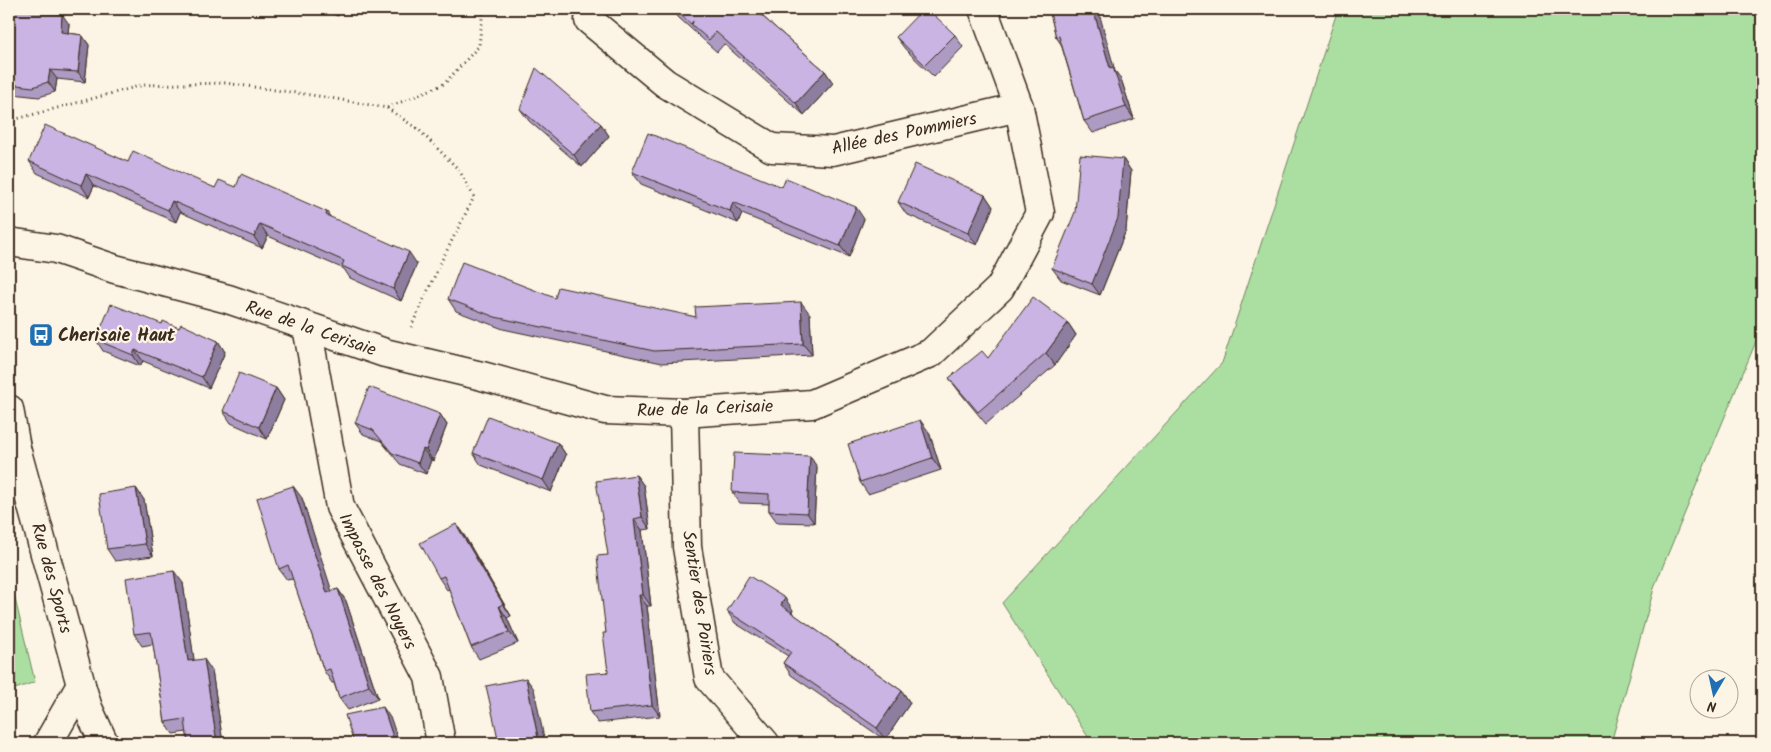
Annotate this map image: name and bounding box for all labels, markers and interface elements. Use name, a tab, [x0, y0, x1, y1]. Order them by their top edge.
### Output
street label: Allée des Pommiers	[829, 105, 980, 164]
street label: Rue de la Cerisaie	[241, 293, 380, 365]
bus stop icon: Cherisaie Haut	[28, 322, 54, 348]
place label: Cherisaie Haut	[58, 322, 176, 351]
street label: Rue de la Cerisaie	[636, 393, 774, 426]
street label: Impasse des Noyers	[330, 508, 424, 655]
street label: Rue des Sports	[22, 520, 79, 637]
street label: Sentier des Poiriers	[673, 529, 724, 678]
north arrow	[1688, 670, 1738, 720]
text: N	[1706, 694, 1718, 717]

